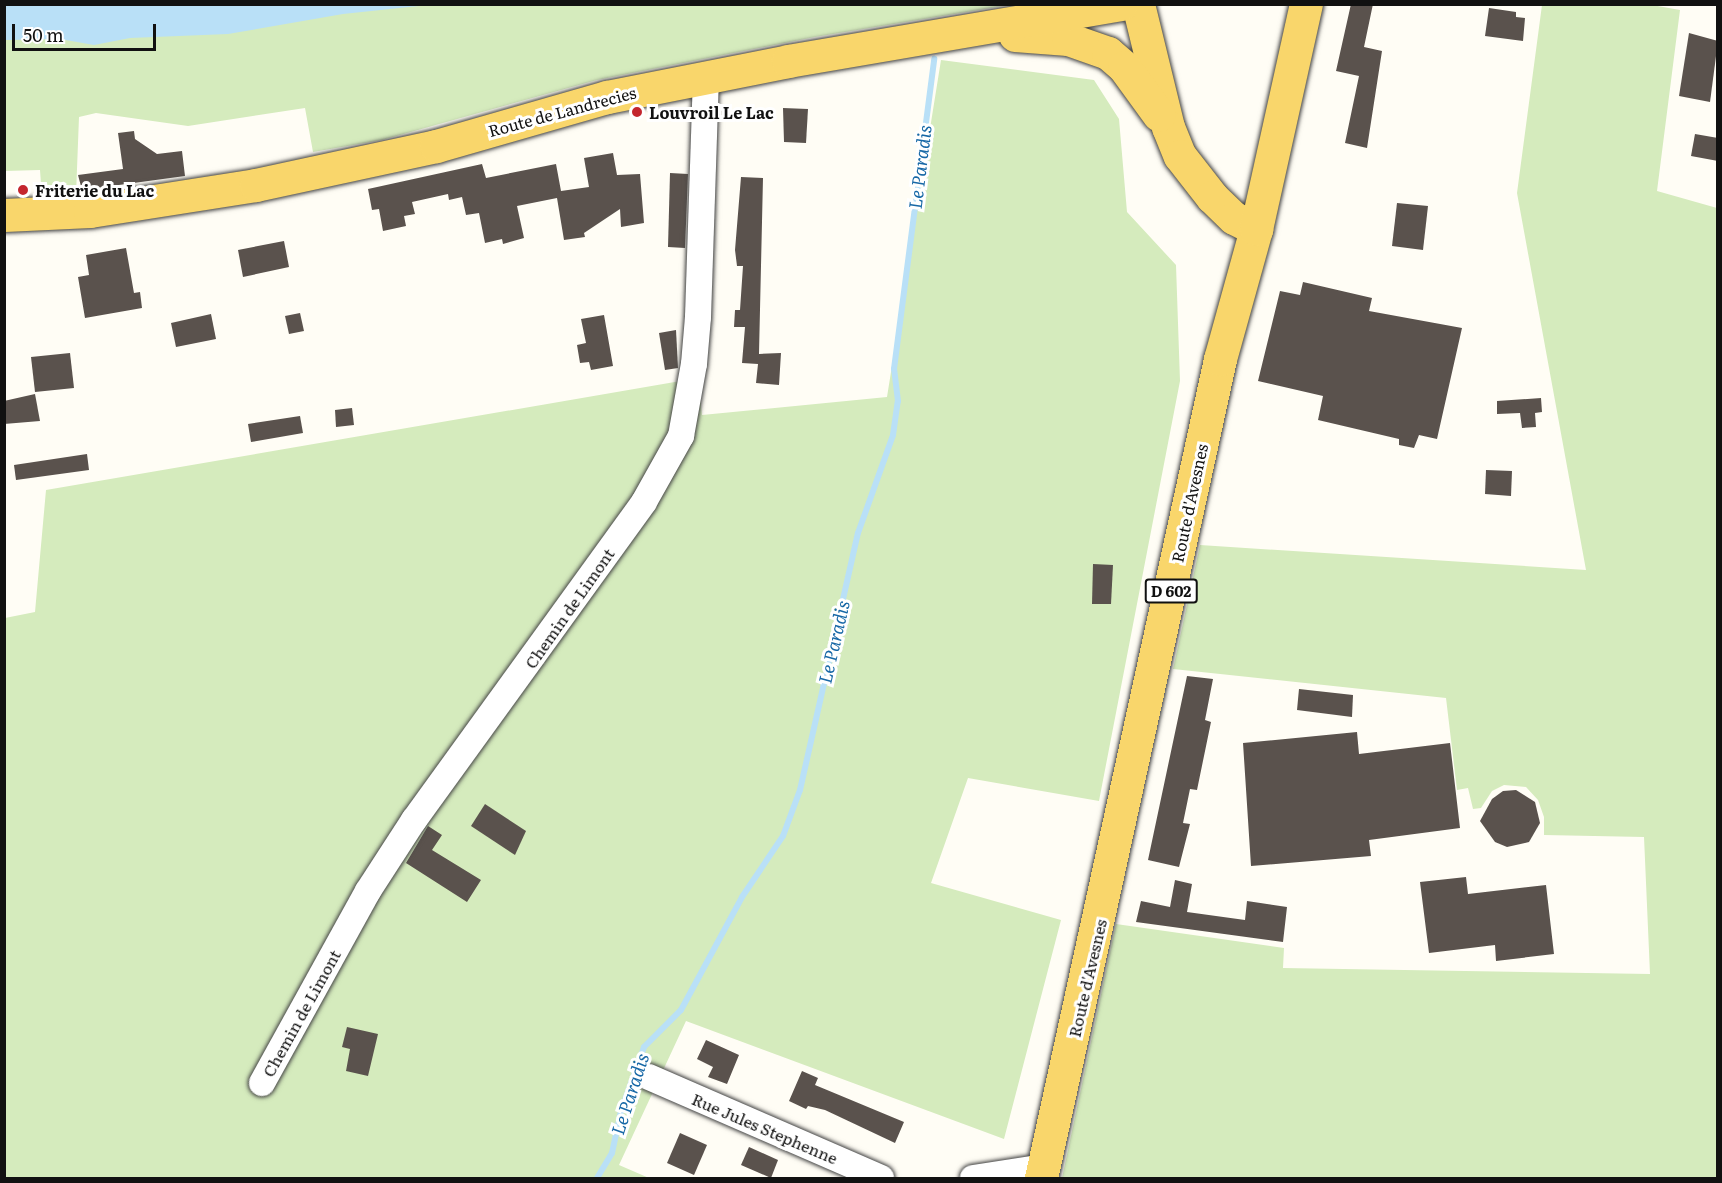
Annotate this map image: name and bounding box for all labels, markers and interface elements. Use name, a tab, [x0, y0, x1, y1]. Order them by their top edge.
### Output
scale bar	[15, 12, 159, 50]
text: 50 m	[23, 21, 64, 48]
street label: Route de Landrecies	[486, 82, 638, 140]
place label: Louvroil Le Lac	[649, 102, 774, 122]
marker: Louvroil Le Lac	[630, 105, 644, 119]
water label: Le Paradis	[904, 124, 936, 210]
place label: Friterie du Lac	[35, 180, 154, 200]
marker: Friterie du Lac	[16, 183, 30, 197]
street label: Route d'Avesnes	[1167, 442, 1211, 564]
street label: Chemin de Limont	[520, 544, 618, 672]
road number: D 602	[1144, 579, 1198, 603]
water label: Le Paradis	[814, 598, 854, 686]
street label: Route d'Avesnes	[1064, 917, 1110, 1039]
street label: Chemin de Limont	[258, 946, 344, 1080]
water label: Le Paradis	[607, 1050, 653, 1138]
street label: Rue Jules Stephenne	[689, 1089, 841, 1167]

